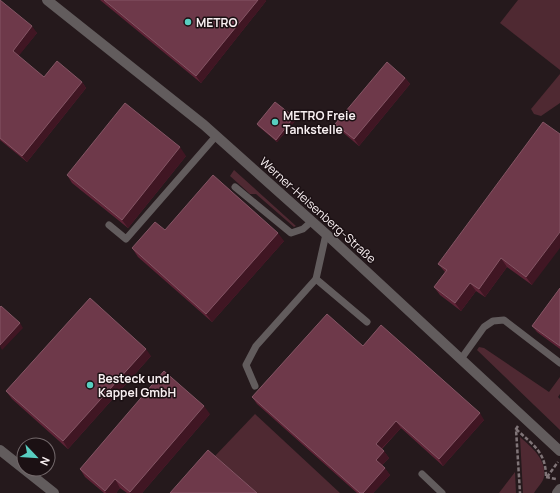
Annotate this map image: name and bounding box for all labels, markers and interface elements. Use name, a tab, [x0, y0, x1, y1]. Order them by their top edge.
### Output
place label: METRO	[196, 14, 237, 31]
marker: METRO	[183, 17, 193, 27]
place label: METRO Freie Tankstelle	[283, 107, 356, 138]
marker: METRO Freie Tankstelle	[270, 117, 280, 127]
street label: Werner-Heisenberg-Straße	[256, 153, 380, 267]
place label: Besteck und Kappel GmbH	[98, 370, 176, 401]
marker: Besteck und Kappel GmbH	[85, 380, 95, 390]
north arrow	[16, 437, 56, 477]
text: N	[37, 455, 54, 468]

